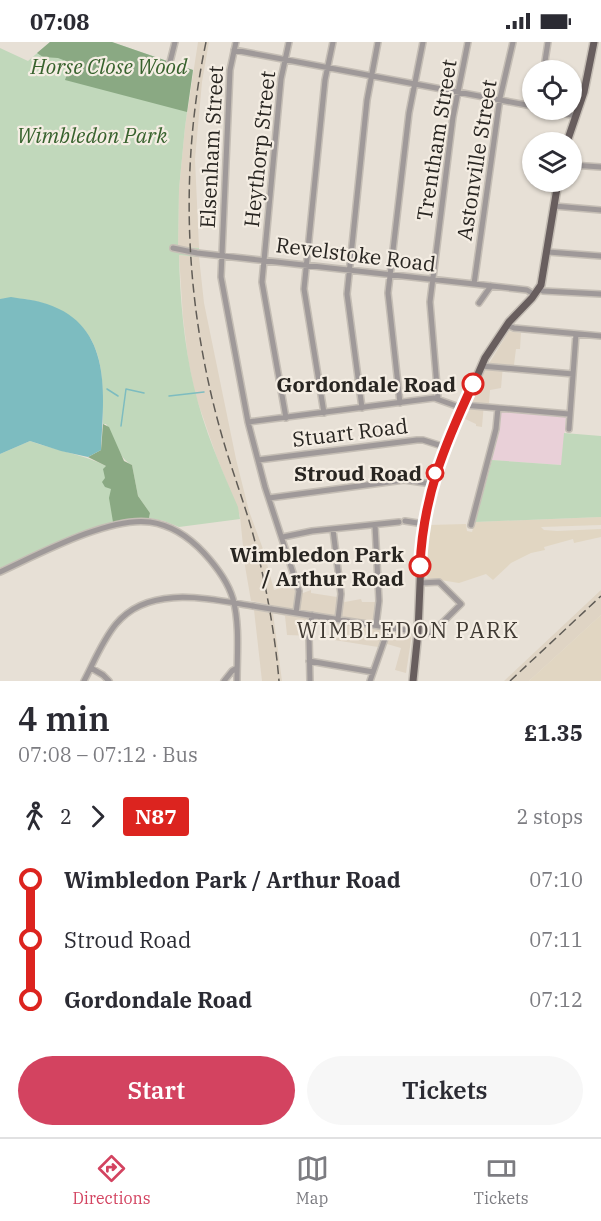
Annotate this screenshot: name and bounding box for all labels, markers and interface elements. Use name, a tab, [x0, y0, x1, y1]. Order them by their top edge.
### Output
text: 07:08	[30, 7, 89, 36]
park label: Horse Close Wood	[30, 52, 188, 80]
street label: Trentham Street	[409, 57, 463, 223]
map controls	[522, 60, 582, 192]
button: locate	[522, 60, 582, 120]
street label: Elsenham Street	[193, 65, 229, 229]
street label: Heythorp Street	[237, 69, 281, 229]
street label: Astonville Street	[449, 78, 503, 242]
park label: Wimbledon Park	[17, 121, 168, 149]
button: layers	[522, 132, 582, 192]
street label: Revelstoke Road	[274, 230, 438, 278]
place label: Gordondale Road	[276, 370, 456, 398]
marker: Gordondale Road	[462, 373, 484, 395]
street label: Stuart Road	[291, 411, 410, 453]
place label: Stroud Road	[294, 459, 422, 487]
marker: Stroud Road	[426, 464, 444, 482]
place label: Wimbledon Park / Arthur Road	[230, 540, 404, 592]
marker: Wimbledon Park / Arthur Road	[409, 555, 431, 577]
district label: WIMBLEDON PARK	[297, 615, 519, 644]
text: 4 min	[18, 697, 110, 740]
text: £1.35	[524, 718, 583, 747]
text: 07:08 – 07:12 · Bus	[18, 741, 198, 768]
icon: walk	[18, 800, 51, 833]
icon: forward	[81, 800, 114, 833]
text: N87	[135, 802, 177, 830]
text: 2	[60, 803, 72, 830]
text: 2 stops	[516, 803, 583, 830]
text: Wimbledon Park / Arthur Road	[64, 865, 401, 894]
text: 07:10	[529, 866, 583, 893]
text: Stroud Road	[64, 925, 191, 954]
text: 07:11	[529, 926, 583, 953]
text: Gordondale Road	[64, 985, 252, 1014]
text: 07:12	[529, 986, 583, 1013]
button: Start	[18, 1056, 295, 1125]
button: Tickets	[307, 1056, 583, 1125]
tab: Directions	[73, 1152, 151, 1208]
tab: Map	[296, 1152, 329, 1208]
tab: Tickets	[474, 1152, 528, 1208]

